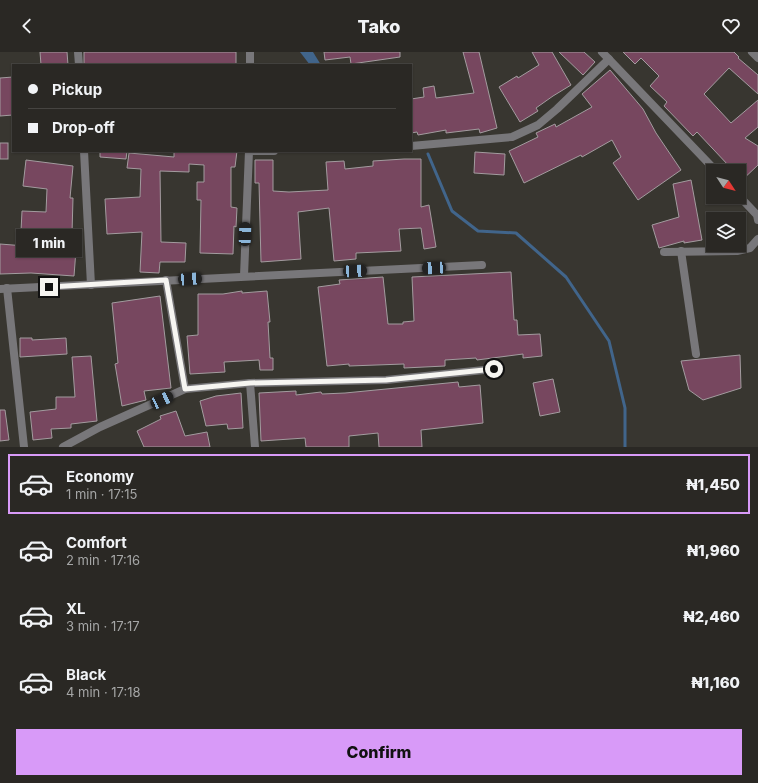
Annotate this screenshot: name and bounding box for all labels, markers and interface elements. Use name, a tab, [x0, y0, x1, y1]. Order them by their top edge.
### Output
icon: back	[16, 15, 38, 37]
icon: heart	[720, 15, 742, 37]
text: Tako	[358, 16, 400, 37]
text: Pickup	[52, 80, 102, 99]
text: Drop-off	[52, 118, 115, 137]
north arrow	[706, 164, 746, 204]
map controls	[706, 164, 746, 252]
button: layers	[706, 212, 746, 252]
car	[239, 222, 251, 246]
callout: 1 min	[16, 229, 82, 257]
text: 1 min	[33, 235, 65, 251]
car	[422, 261, 446, 275]
car	[343, 264, 367, 278]
car	[178, 272, 202, 286]
route end	[40, 278, 58, 296]
route start	[485, 360, 503, 378]
car	[149, 389, 175, 411]
icon: car	[18, 466, 54, 502]
text: Economy	[66, 467, 134, 486]
text: ₦1,450	[686, 475, 740, 494]
text: 1 min · 17:15	[66, 486, 137, 502]
icon: car	[18, 532, 54, 568]
text: Comfort	[66, 533, 127, 552]
text: ₦1,960	[687, 541, 740, 560]
text: 2 min · 17:16	[66, 552, 140, 568]
icon: car	[18, 598, 54, 634]
text: XL	[66, 599, 86, 618]
text: ₦2,460	[683, 607, 740, 626]
text: 3 min · 17:17	[66, 618, 140, 634]
icon: car	[18, 664, 54, 700]
text: Black	[66, 665, 106, 684]
text: ₦1,160	[691, 673, 740, 692]
text: 4 min · 17:18	[66, 684, 141, 700]
button: Confirm	[16, 729, 742, 775]

